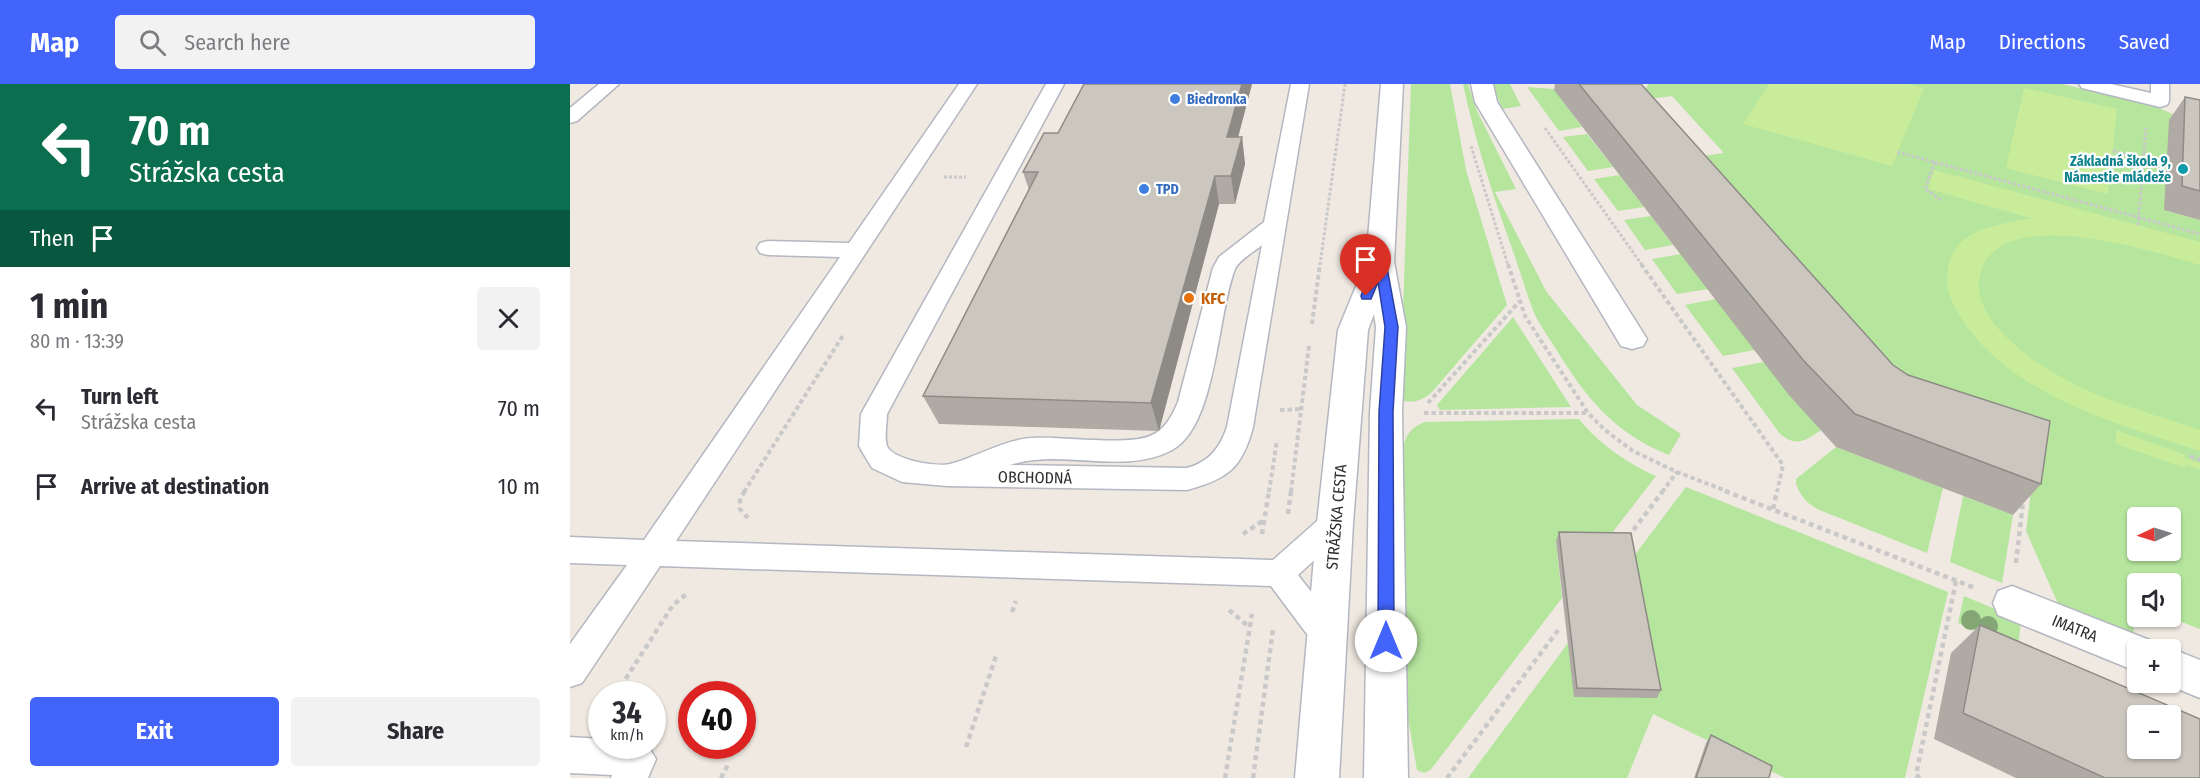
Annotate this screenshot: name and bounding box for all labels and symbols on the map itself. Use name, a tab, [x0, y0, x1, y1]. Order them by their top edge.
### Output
place label: Biedronka	[1187, 91, 1247, 108]
marker: Biedronka	[1168, 92, 1182, 106]
place label: Základná škola 9, Námestie mládeže	[2064, 153, 2171, 186]
marker: Základná škola 9, Námestie mládeže	[2176, 162, 2190, 176]
place label: TPD	[1156, 181, 1179, 198]
marker: TPD	[1137, 182, 1151, 196]
pin	[1340, 234, 1391, 296]
place label: KFC	[1201, 289, 1226, 308]
marker: KFC	[1182, 291, 1196, 305]
street label: STRÁŽSKA CESTA	[1321, 463, 1351, 571]
street label: OBCHODNÁ	[998, 467, 1073, 488]
north arrow	[2127, 507, 2181, 561]
position arrow	[1354, 609, 1418, 673]
street label: IMATRA	[2049, 611, 2101, 646]
speed limit sign: 40	[678, 681, 756, 759]

